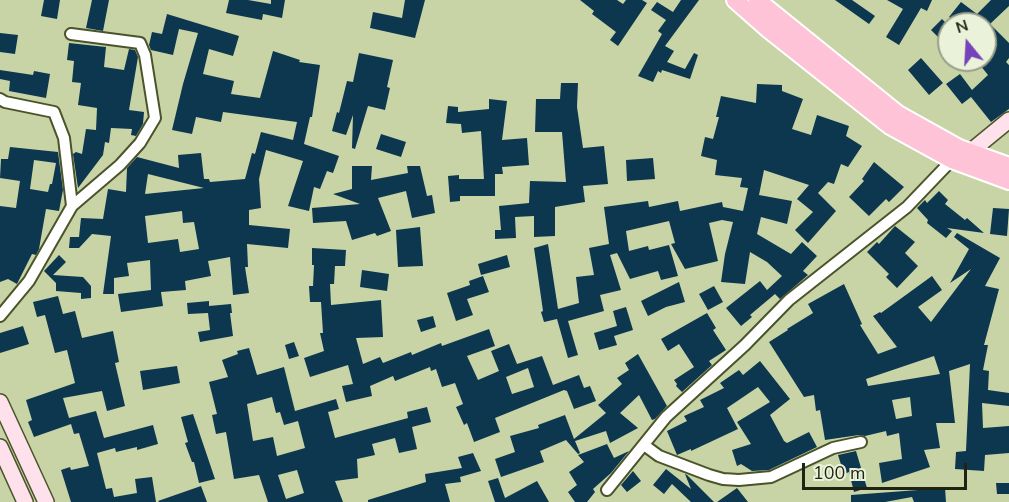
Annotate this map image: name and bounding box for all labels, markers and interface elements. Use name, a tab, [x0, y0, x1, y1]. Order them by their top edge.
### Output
north arrow	[937, 12, 997, 72]
text: N	[953, 14, 971, 39]
scale bar	[805, 451, 970, 489]
text: 100 m	[813, 461, 865, 485]

